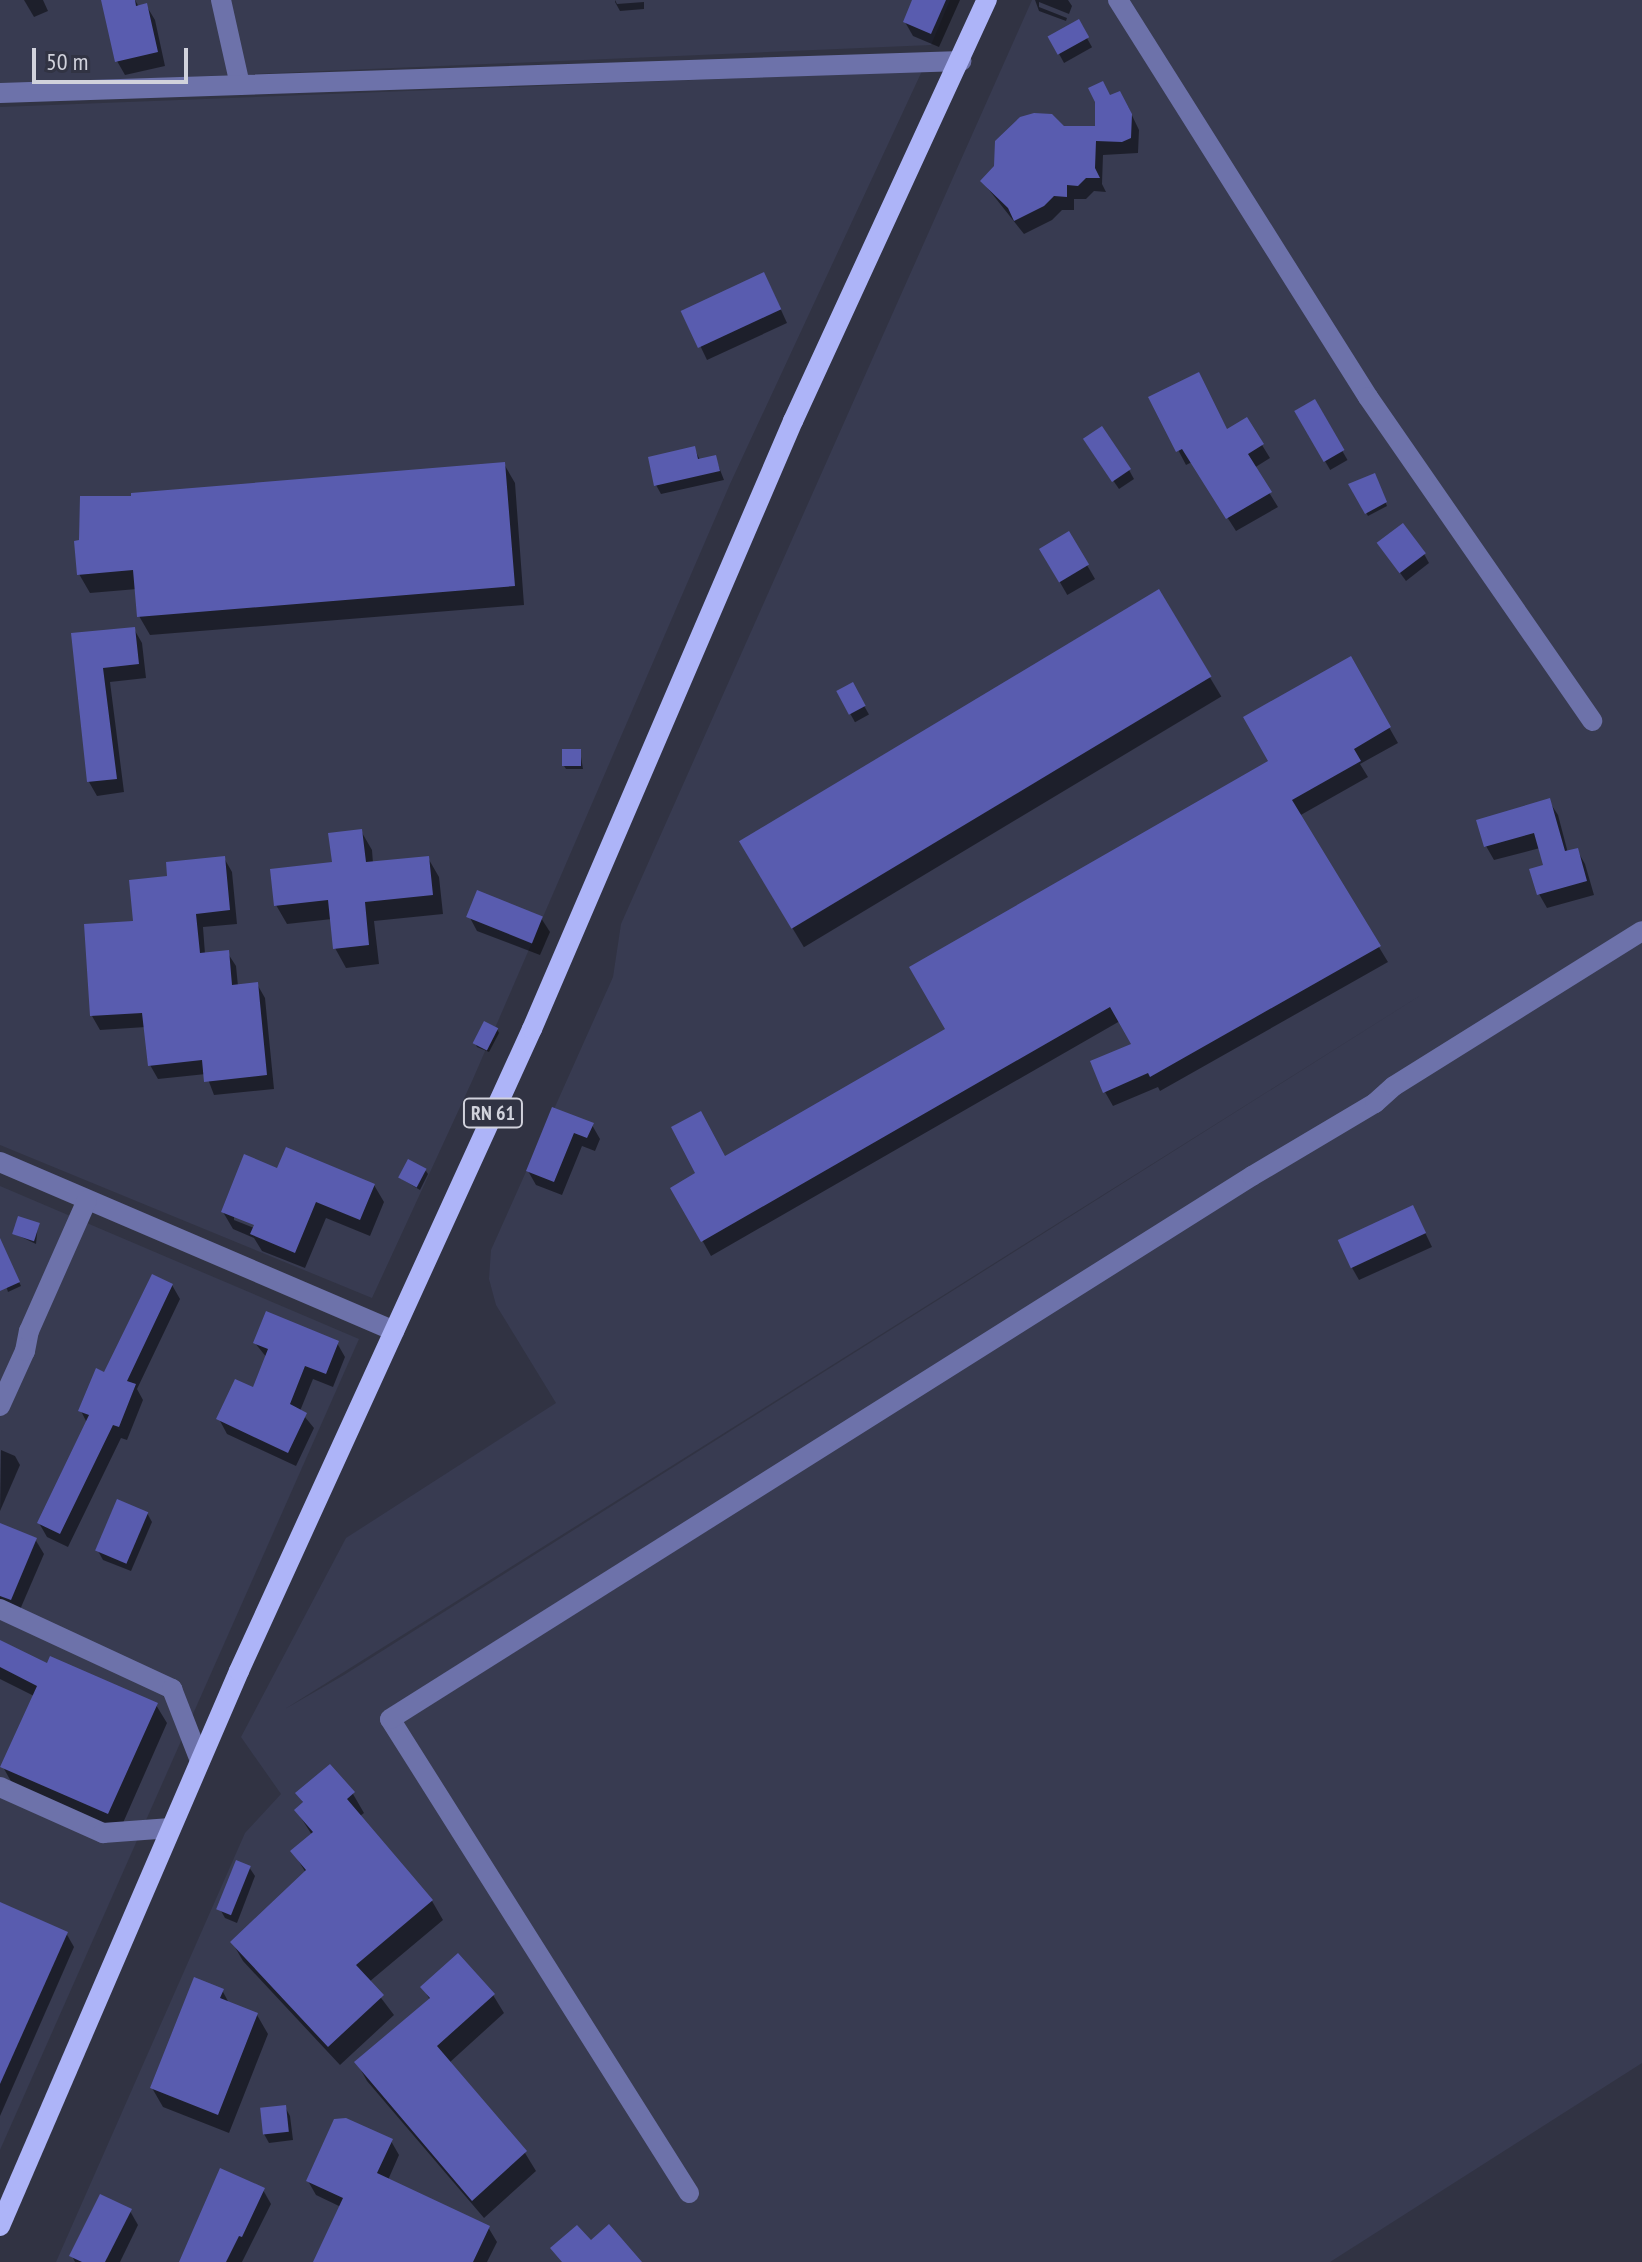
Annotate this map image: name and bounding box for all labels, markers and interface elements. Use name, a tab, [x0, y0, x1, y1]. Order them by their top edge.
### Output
scale bar	[36, 32, 192, 82]
text: 50 m	[46, 46, 88, 77]
road number: RN 61	[461, 1097, 525, 1129]

